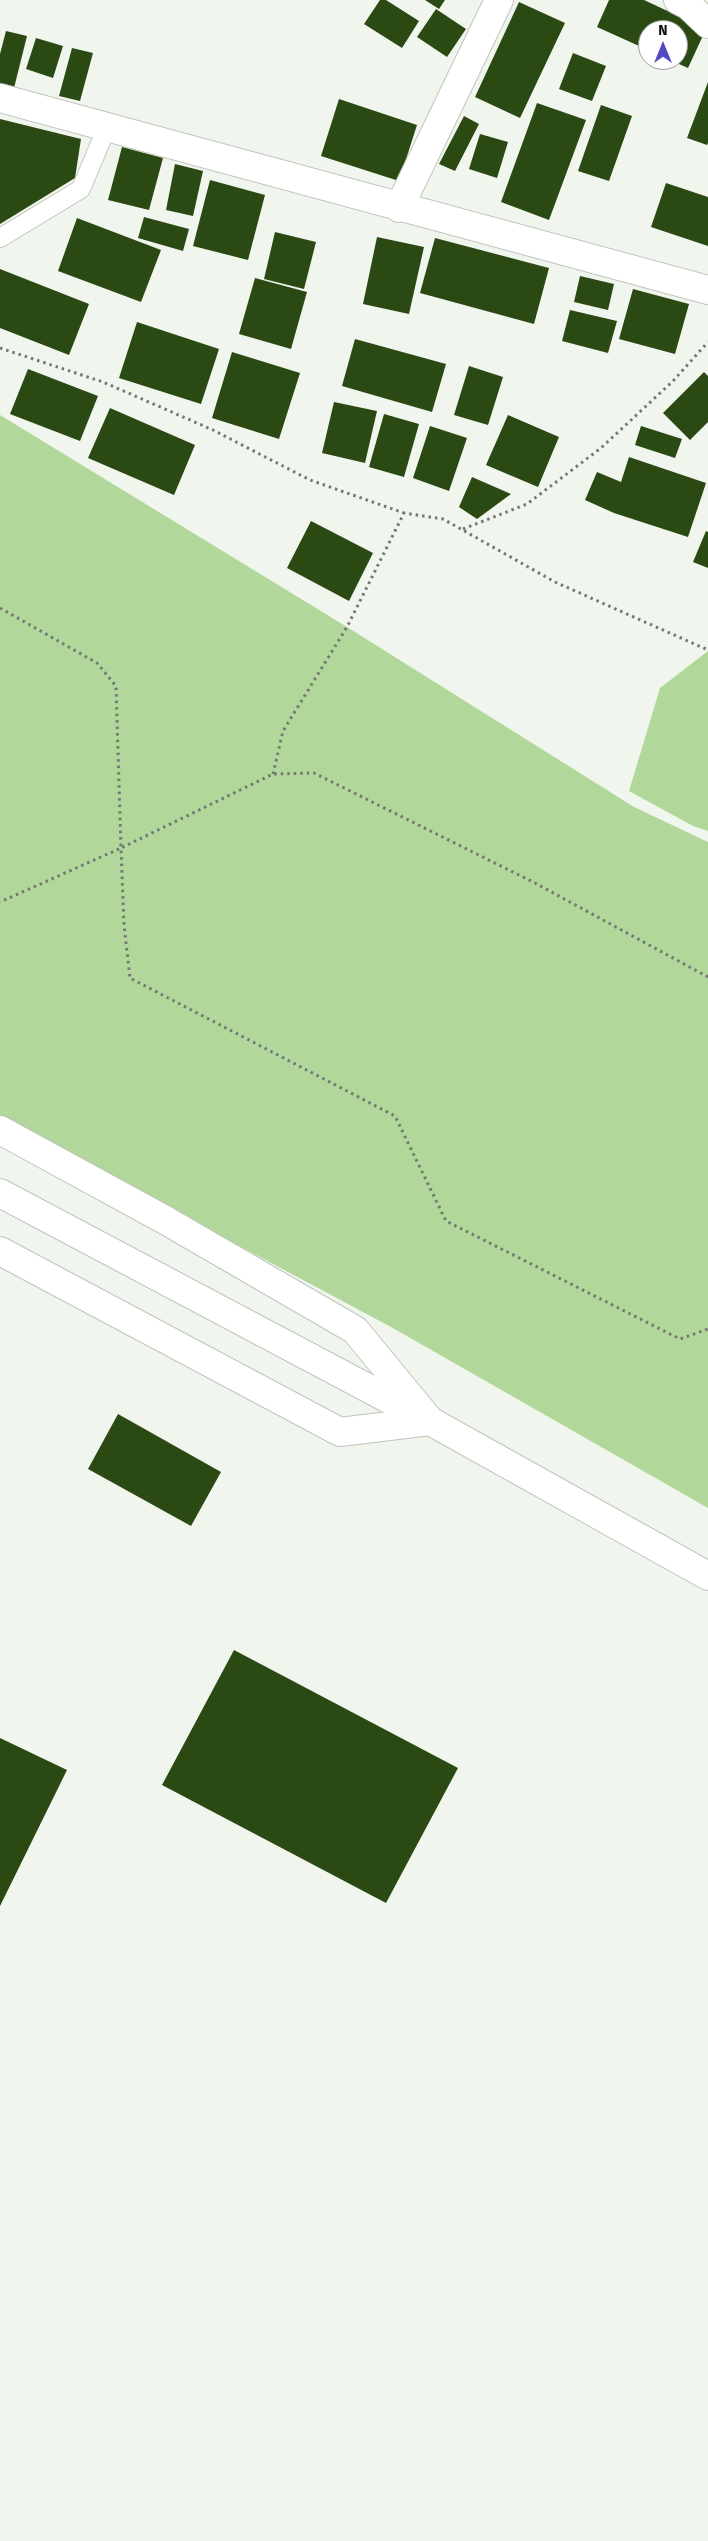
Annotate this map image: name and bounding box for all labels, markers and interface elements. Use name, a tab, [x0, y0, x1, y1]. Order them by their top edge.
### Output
north arrow	[638, 20, 688, 70]
text: N	[658, 22, 668, 39]

